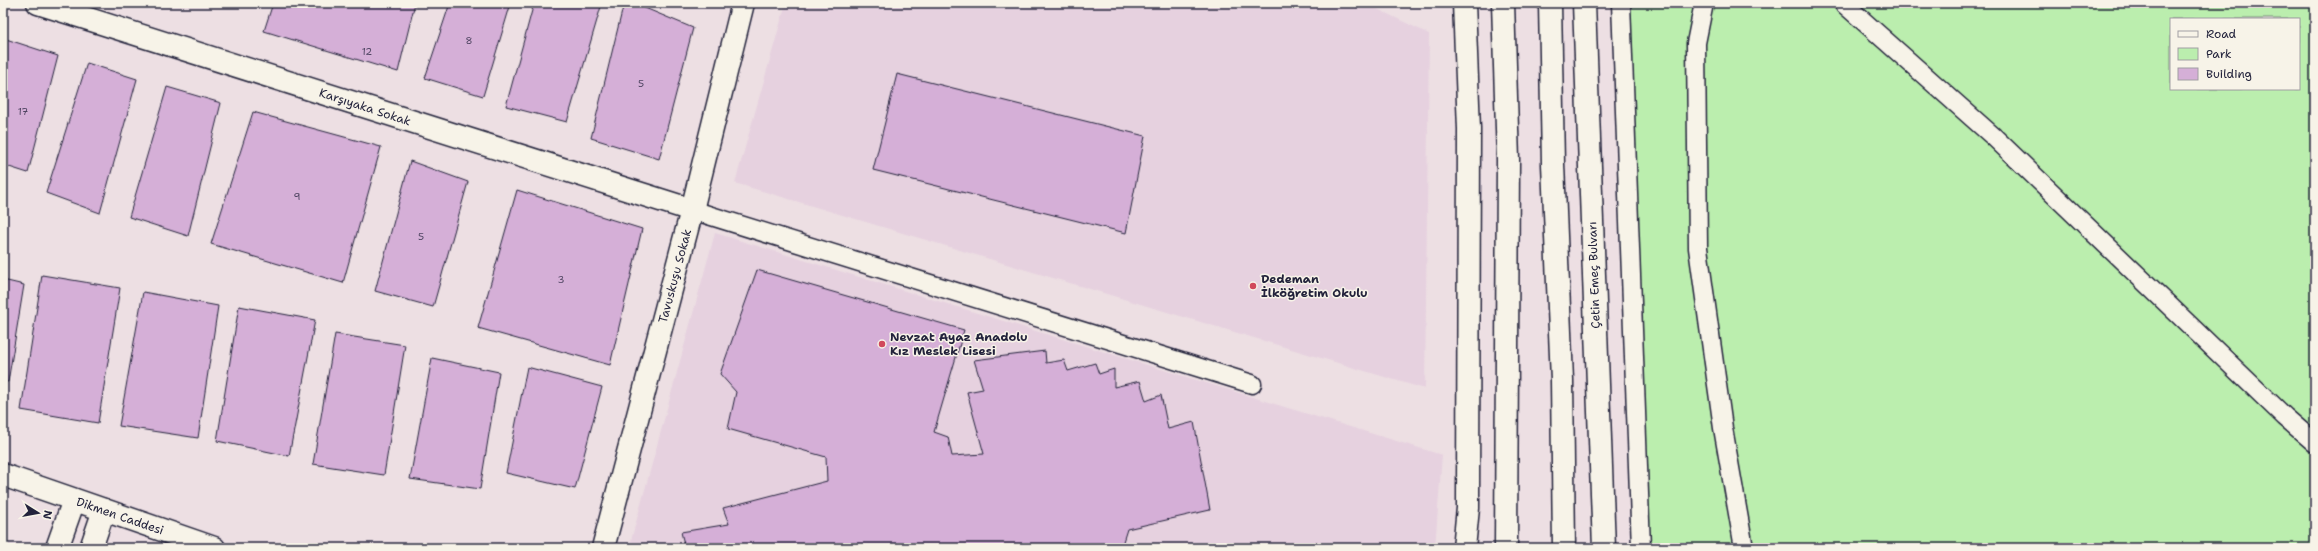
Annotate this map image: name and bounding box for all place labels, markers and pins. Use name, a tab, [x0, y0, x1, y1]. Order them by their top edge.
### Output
place label: Dedeman İlköğretim Okulu	[1261, 271, 1368, 301]
marker: Dedeman İlköğretim Okulu	[1248, 281, 1258, 291]
place label: Nevzat Ayaz Anadolu Kız Meslek Lisesi	[890, 329, 1028, 359]
marker: Nevzat Ayaz Anadolu Kız Meslek Lisesi	[877, 339, 887, 349]

